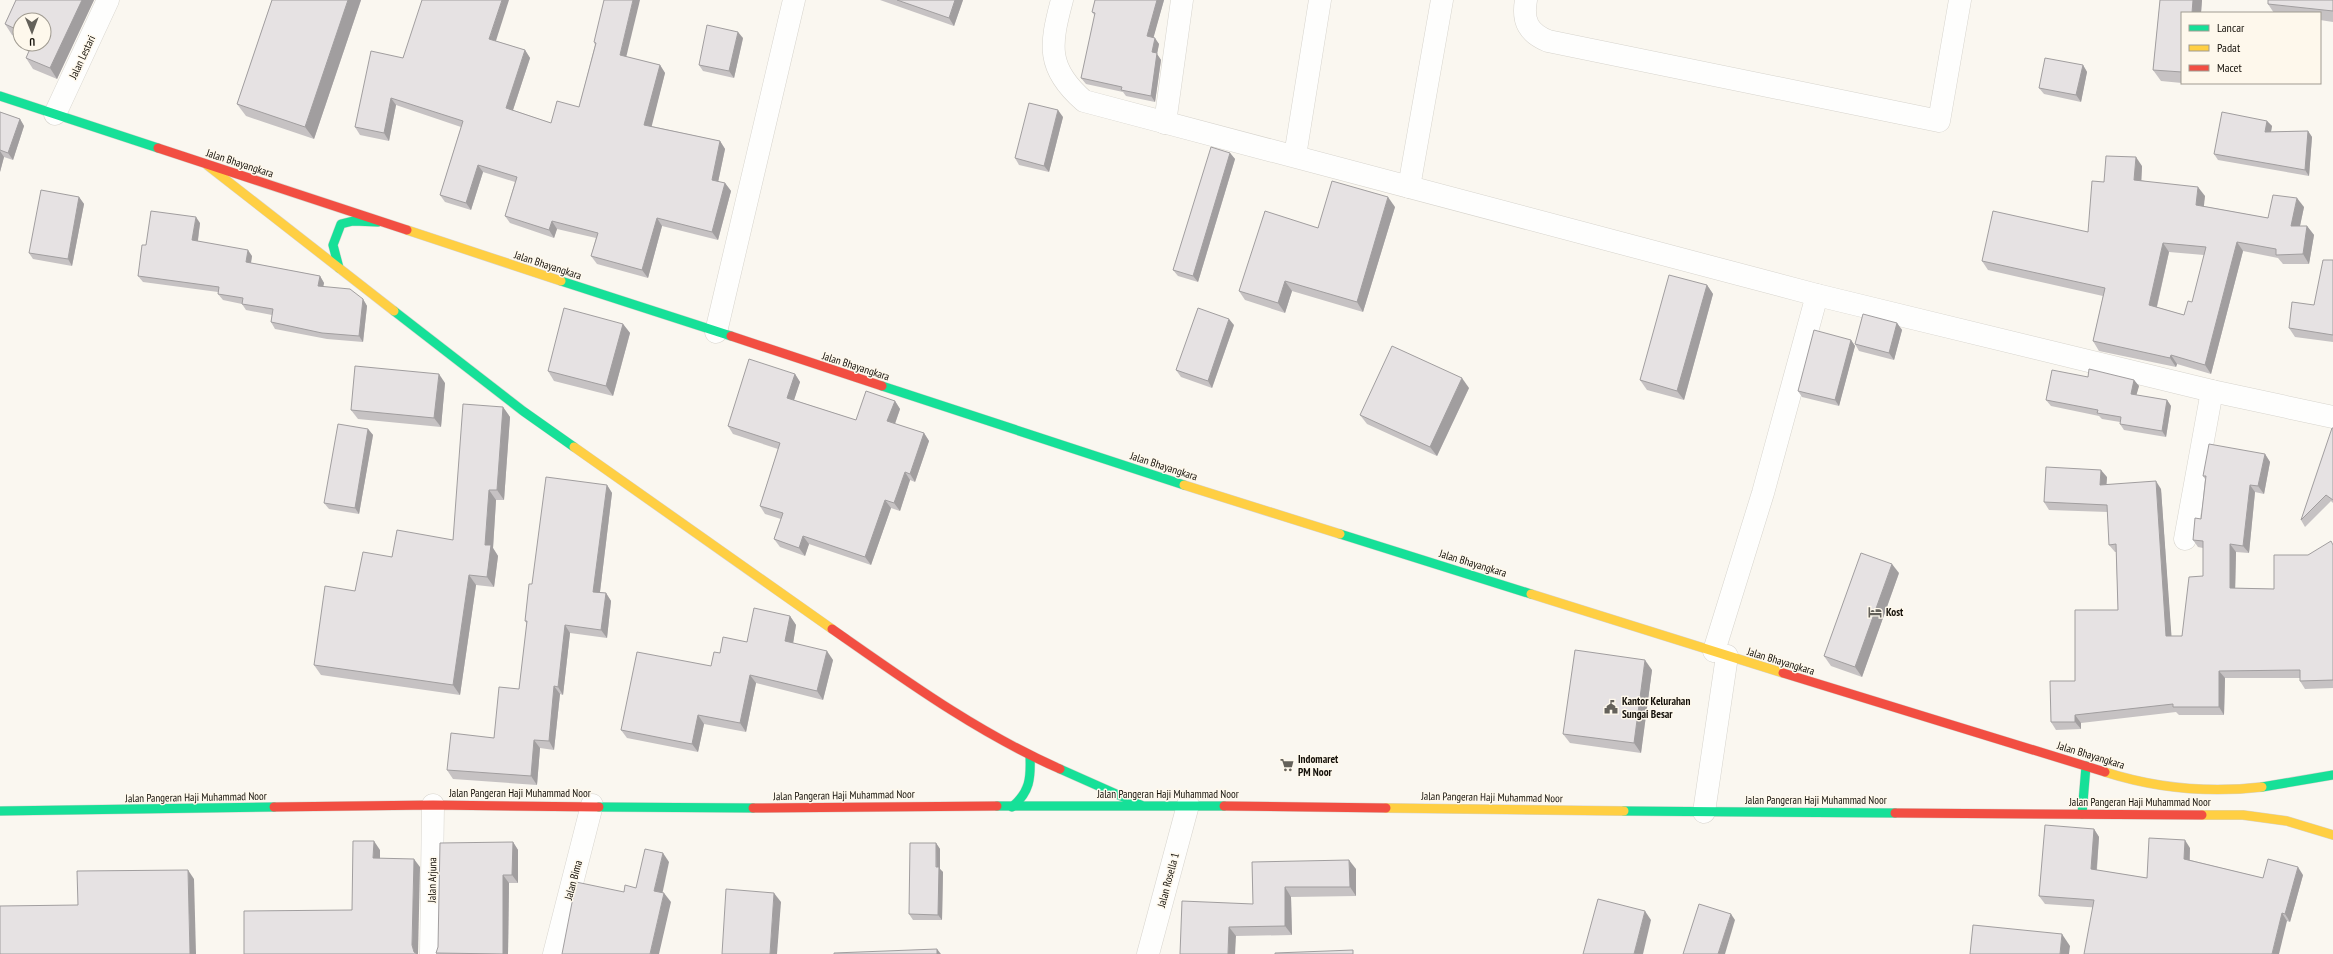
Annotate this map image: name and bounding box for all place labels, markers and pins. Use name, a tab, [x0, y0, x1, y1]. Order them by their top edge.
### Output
hotel icon: Kost	[1867, 604, 1883, 620]
place label: Kost	[1886, 605, 1904, 619]
place label: Kantor Kelurahan Sungai Besar	[1622, 694, 1690, 721]
public building icon: Kantor Kelurahan Sungai Besar	[1603, 699, 1619, 715]
place label: Indomaret PM Noor	[1298, 752, 1339, 779]
supermarket icon: Indomaret PM Noor	[1279, 757, 1295, 773]

